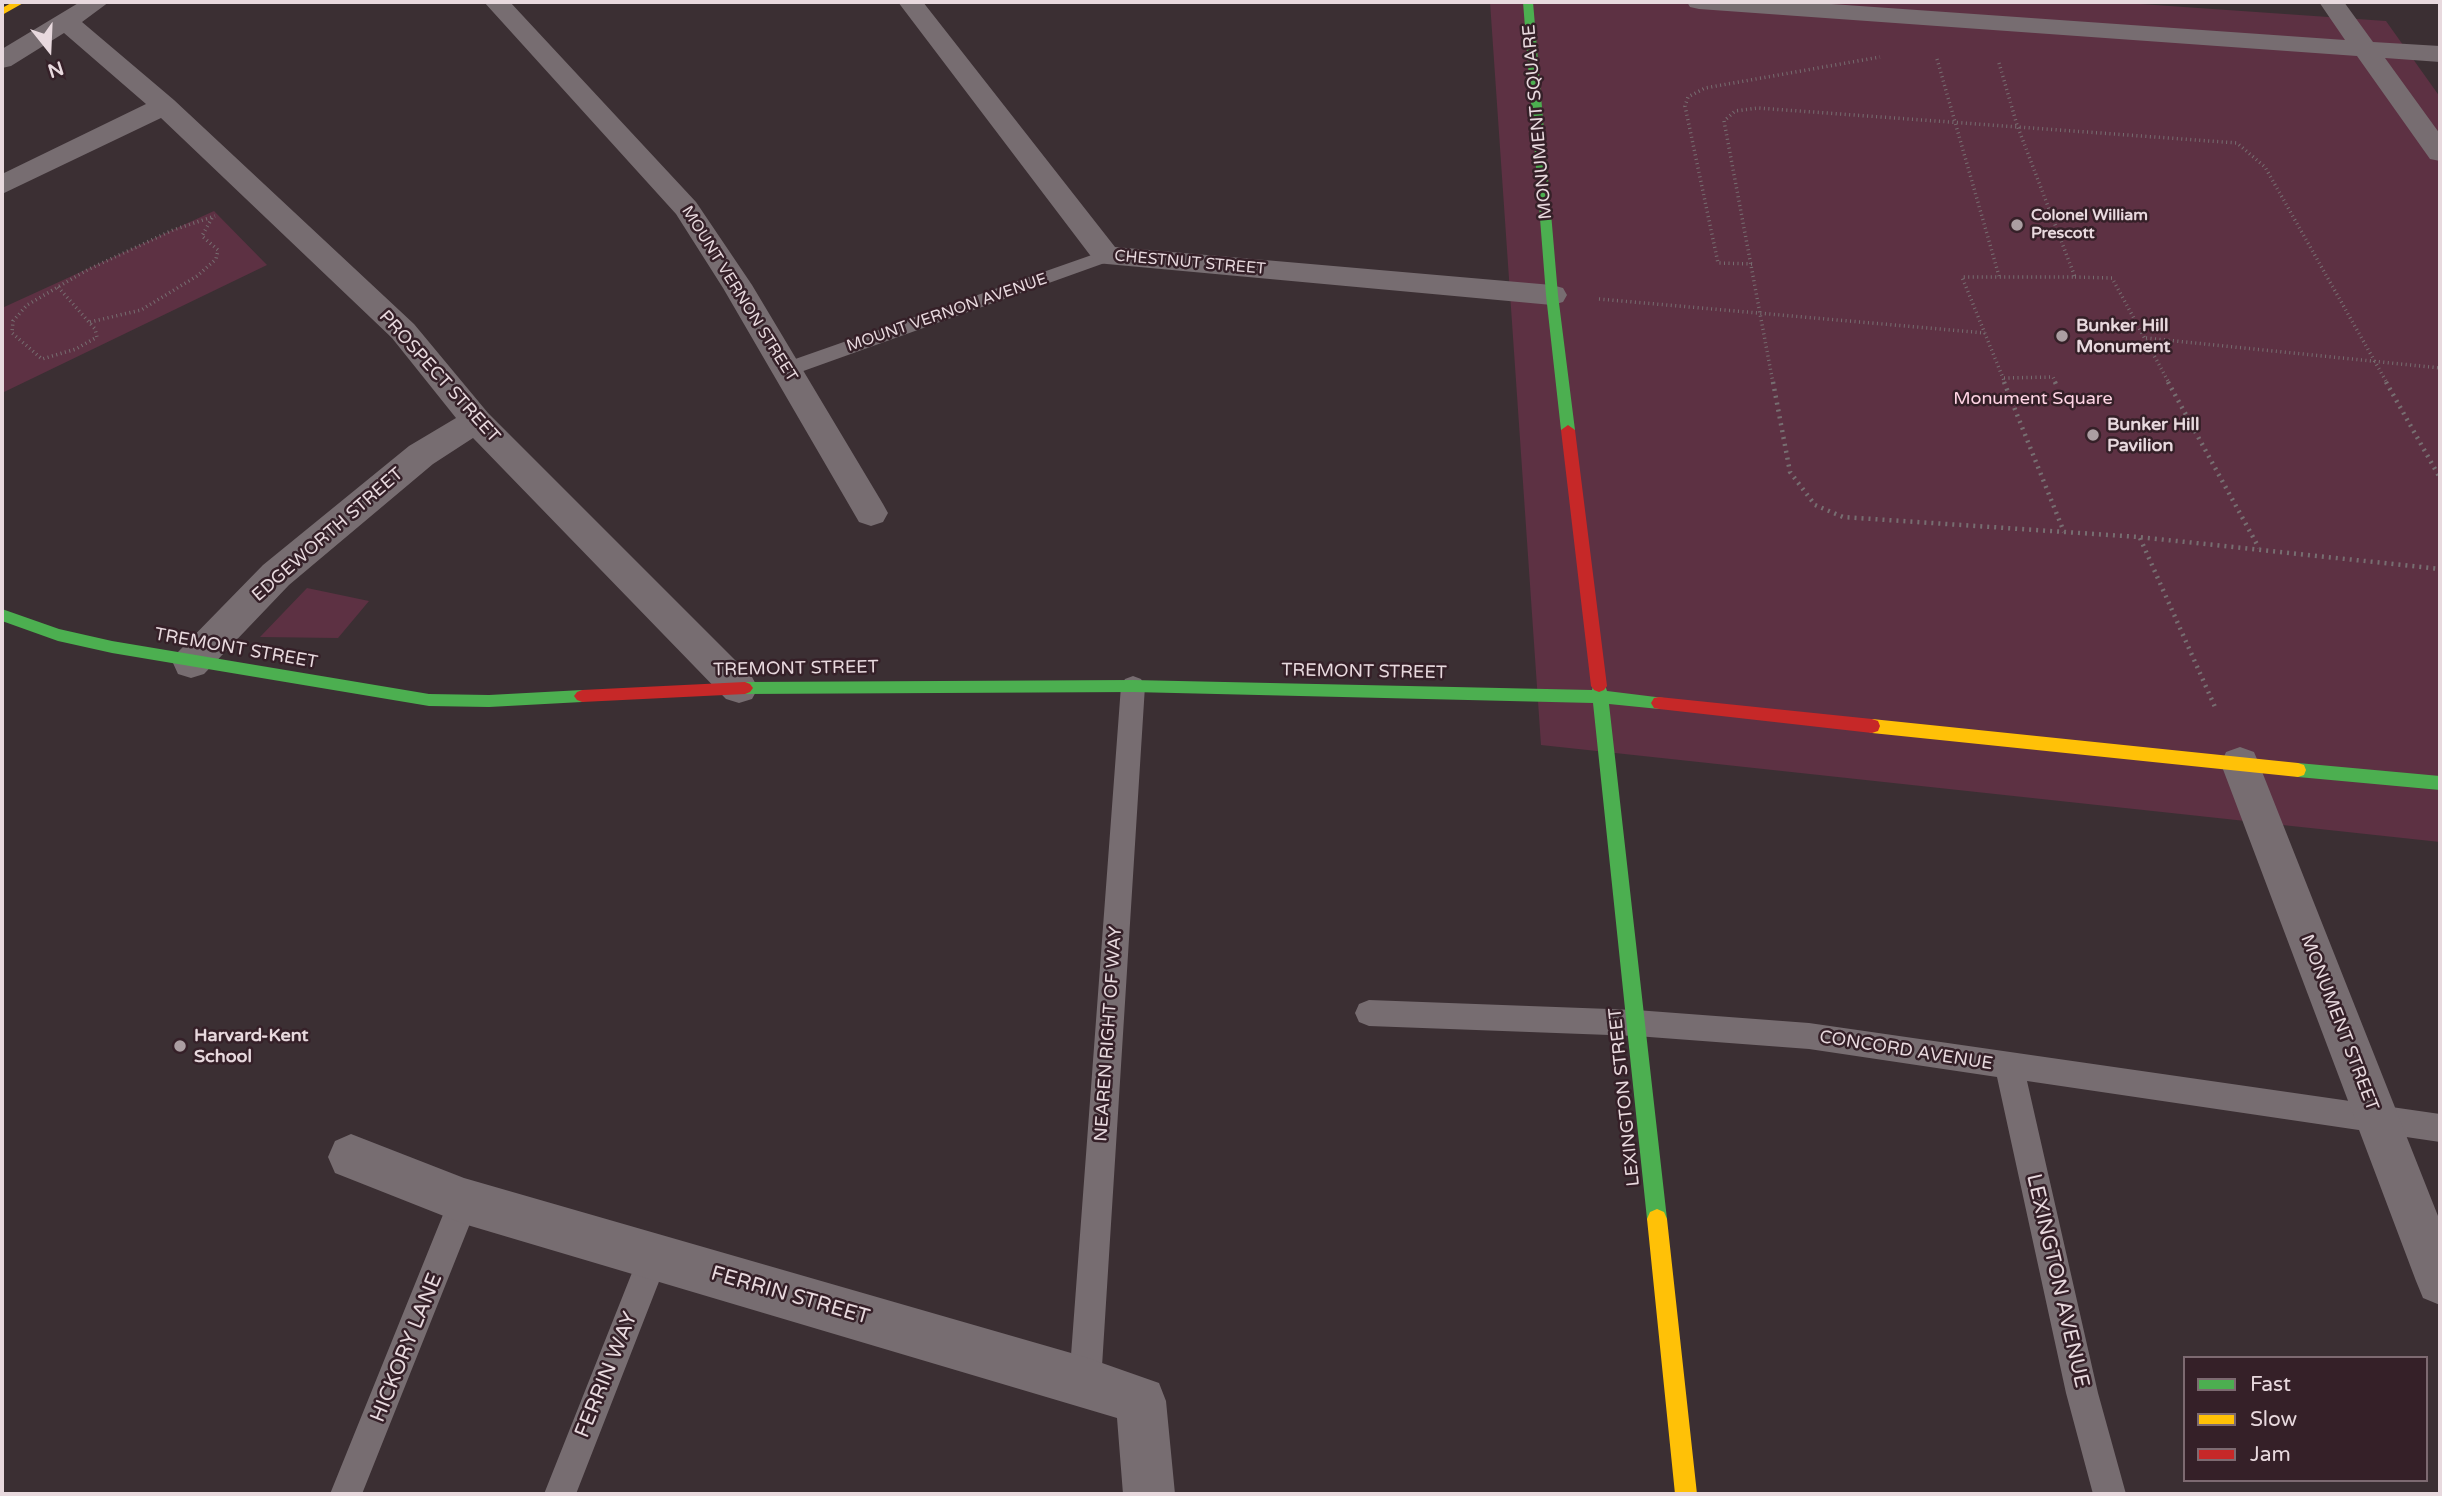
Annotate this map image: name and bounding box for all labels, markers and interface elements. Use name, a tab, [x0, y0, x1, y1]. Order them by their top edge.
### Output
north arrow	[14, 14, 84, 84]
street label: MONUMENT SQUARE	[1519, 24, 1557, 220]
text: N	[45, 56, 66, 82]
street label: MOUNT VERNON STREET	[677, 203, 801, 385]
place label: Colonel William Prescott	[2031, 206, 2148, 244]
marker: Colonel William Prescott	[2009, 217, 2025, 233]
street label: CHESTNUT STREET	[1114, 247, 1266, 279]
street label: MOUNT VERNON AVENUE	[844, 270, 1050, 356]
street label: PROSPECT STREET	[374, 306, 504, 448]
place label: Bunker Hill Monument	[2076, 315, 2170, 358]
marker: Bunker Hill Monument	[2054, 328, 2070, 344]
park label: Monument Square	[1953, 388, 2113, 410]
place label: Bunker Hill Pavilion	[2107, 414, 2200, 457]
marker: Bunker Hill Pavilion	[2085, 427, 2101, 443]
street label: EDGEWORTH STREET	[248, 464, 408, 606]
street label: TREMONT STREET	[153, 624, 319, 674]
street label: TREMONT STREET	[713, 657, 879, 681]
street label: TREMONT STREET	[1281, 660, 1447, 684]
street label: NEAREN RIGHT OF WAY	[1091, 926, 1127, 1142]
street label: MONUMENT STREET	[2295, 932, 2383, 1114]
street label: LEXINGTON STREET	[1605, 1007, 1645, 1187]
place label: Harvard-Kent School	[194, 1025, 308, 1068]
street label: CONCORD AVENUE	[1818, 1027, 1994, 1075]
marker: Harvard-Kent School	[172, 1038, 188, 1054]
street label: LEXINGTON AVENUE	[2020, 1172, 2094, 1390]
street label: FERRIN STREET	[708, 1261, 872, 1331]
street label: HICKORY LANE	[366, 1270, 448, 1426]
street label: FERRIN WAY	[570, 1308, 644, 1442]
legend	[2183, 1356, 2428, 1482]
text: Fast	[2250, 1372, 2291, 1397]
text: Slow	[2250, 1407, 2297, 1432]
text: Jam	[2250, 1442, 2291, 1467]

